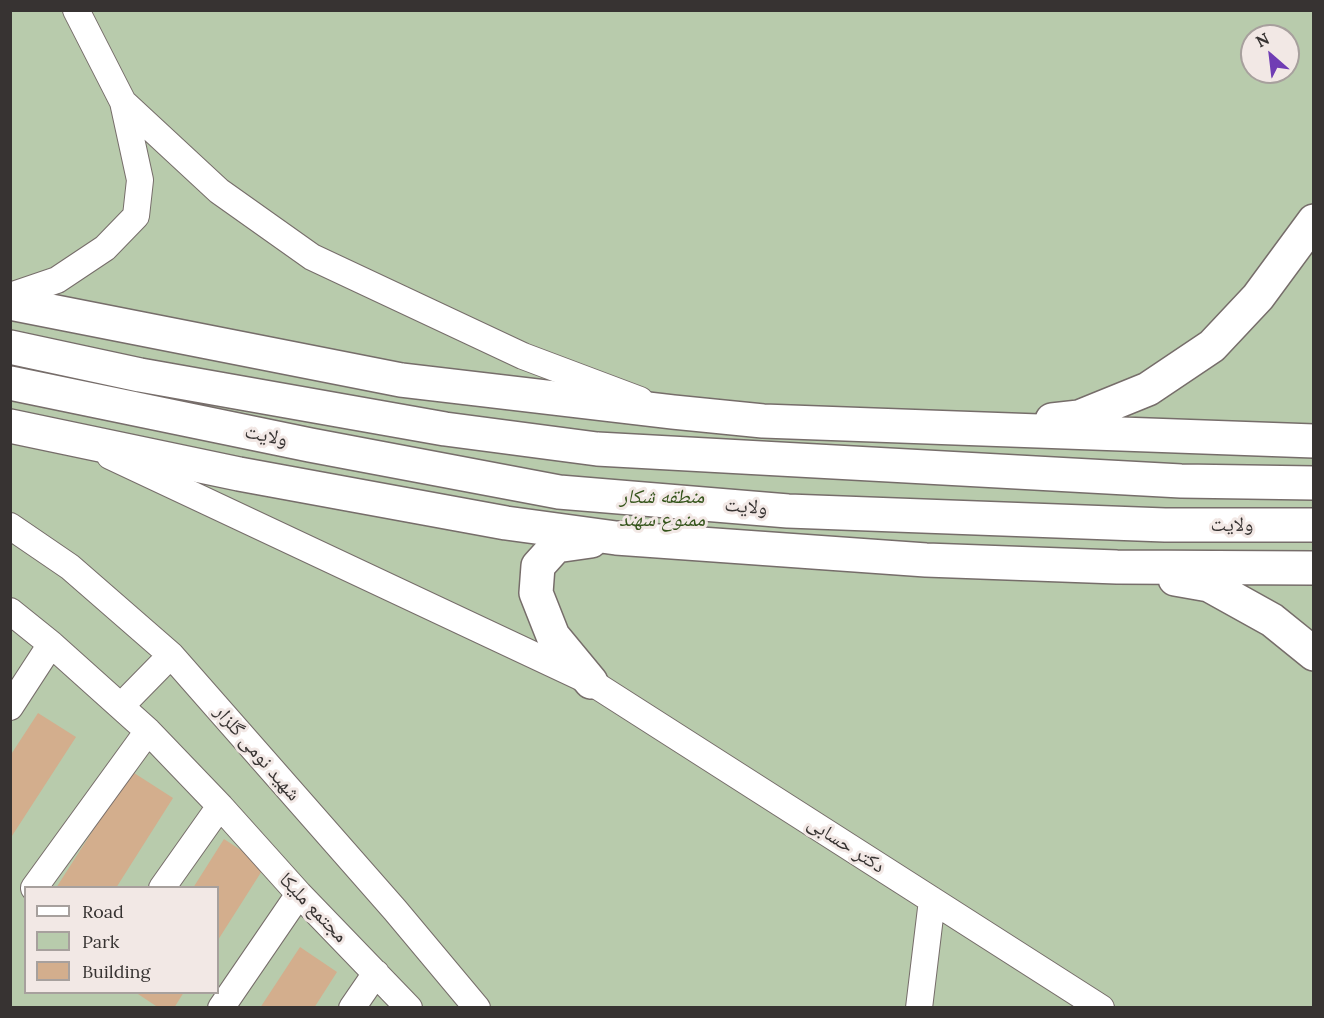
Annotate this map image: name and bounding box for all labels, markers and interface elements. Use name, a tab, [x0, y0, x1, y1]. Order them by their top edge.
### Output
north arrow	[1240, 24, 1300, 84]
text: N	[1252, 28, 1273, 52]
street label: ولایت	[243, 420, 289, 452]
park label: منطقه شکار ممنوع سهند	[619, 485, 705, 532]
street label: ولایت	[724, 493, 768, 521]
street label: ولایت	[1211, 513, 1253, 537]
street label: شهید نومی گلزار	[209, 700, 305, 806]
street label: دکتر حسابی	[803, 811, 889, 879]
street label: مجتمع ملیکا	[274, 868, 352, 948]
legend	[24, 886, 219, 994]
text: Road	[82, 900, 124, 923]
text: Park	[82, 930, 119, 953]
text: Building	[82, 960, 150, 983]

